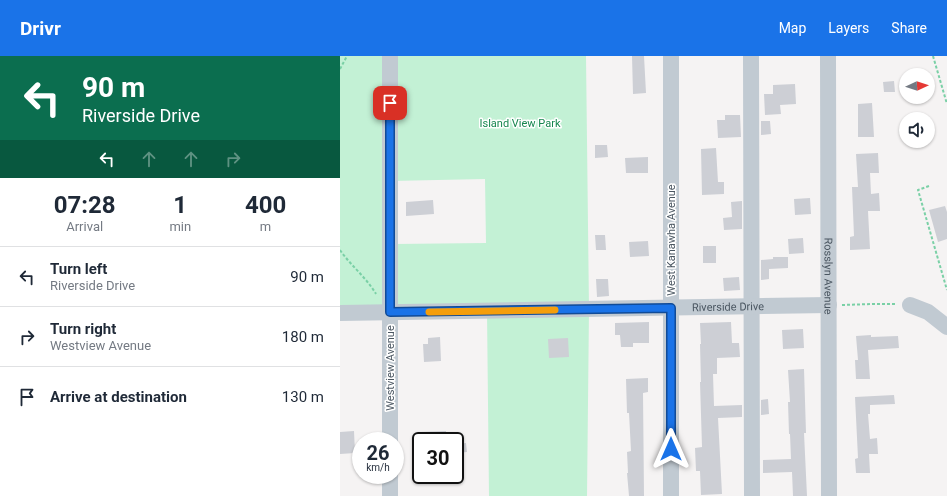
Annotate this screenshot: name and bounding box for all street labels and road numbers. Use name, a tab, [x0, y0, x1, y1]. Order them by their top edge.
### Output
street label: West Kanawha Avenue	[665, 184, 678, 296]
street label: Rosslyn Avenue	[821, 237, 835, 315]
street label: Riverside Drive	[692, 300, 764, 314]
street label: Westview Avenue	[384, 325, 397, 411]

